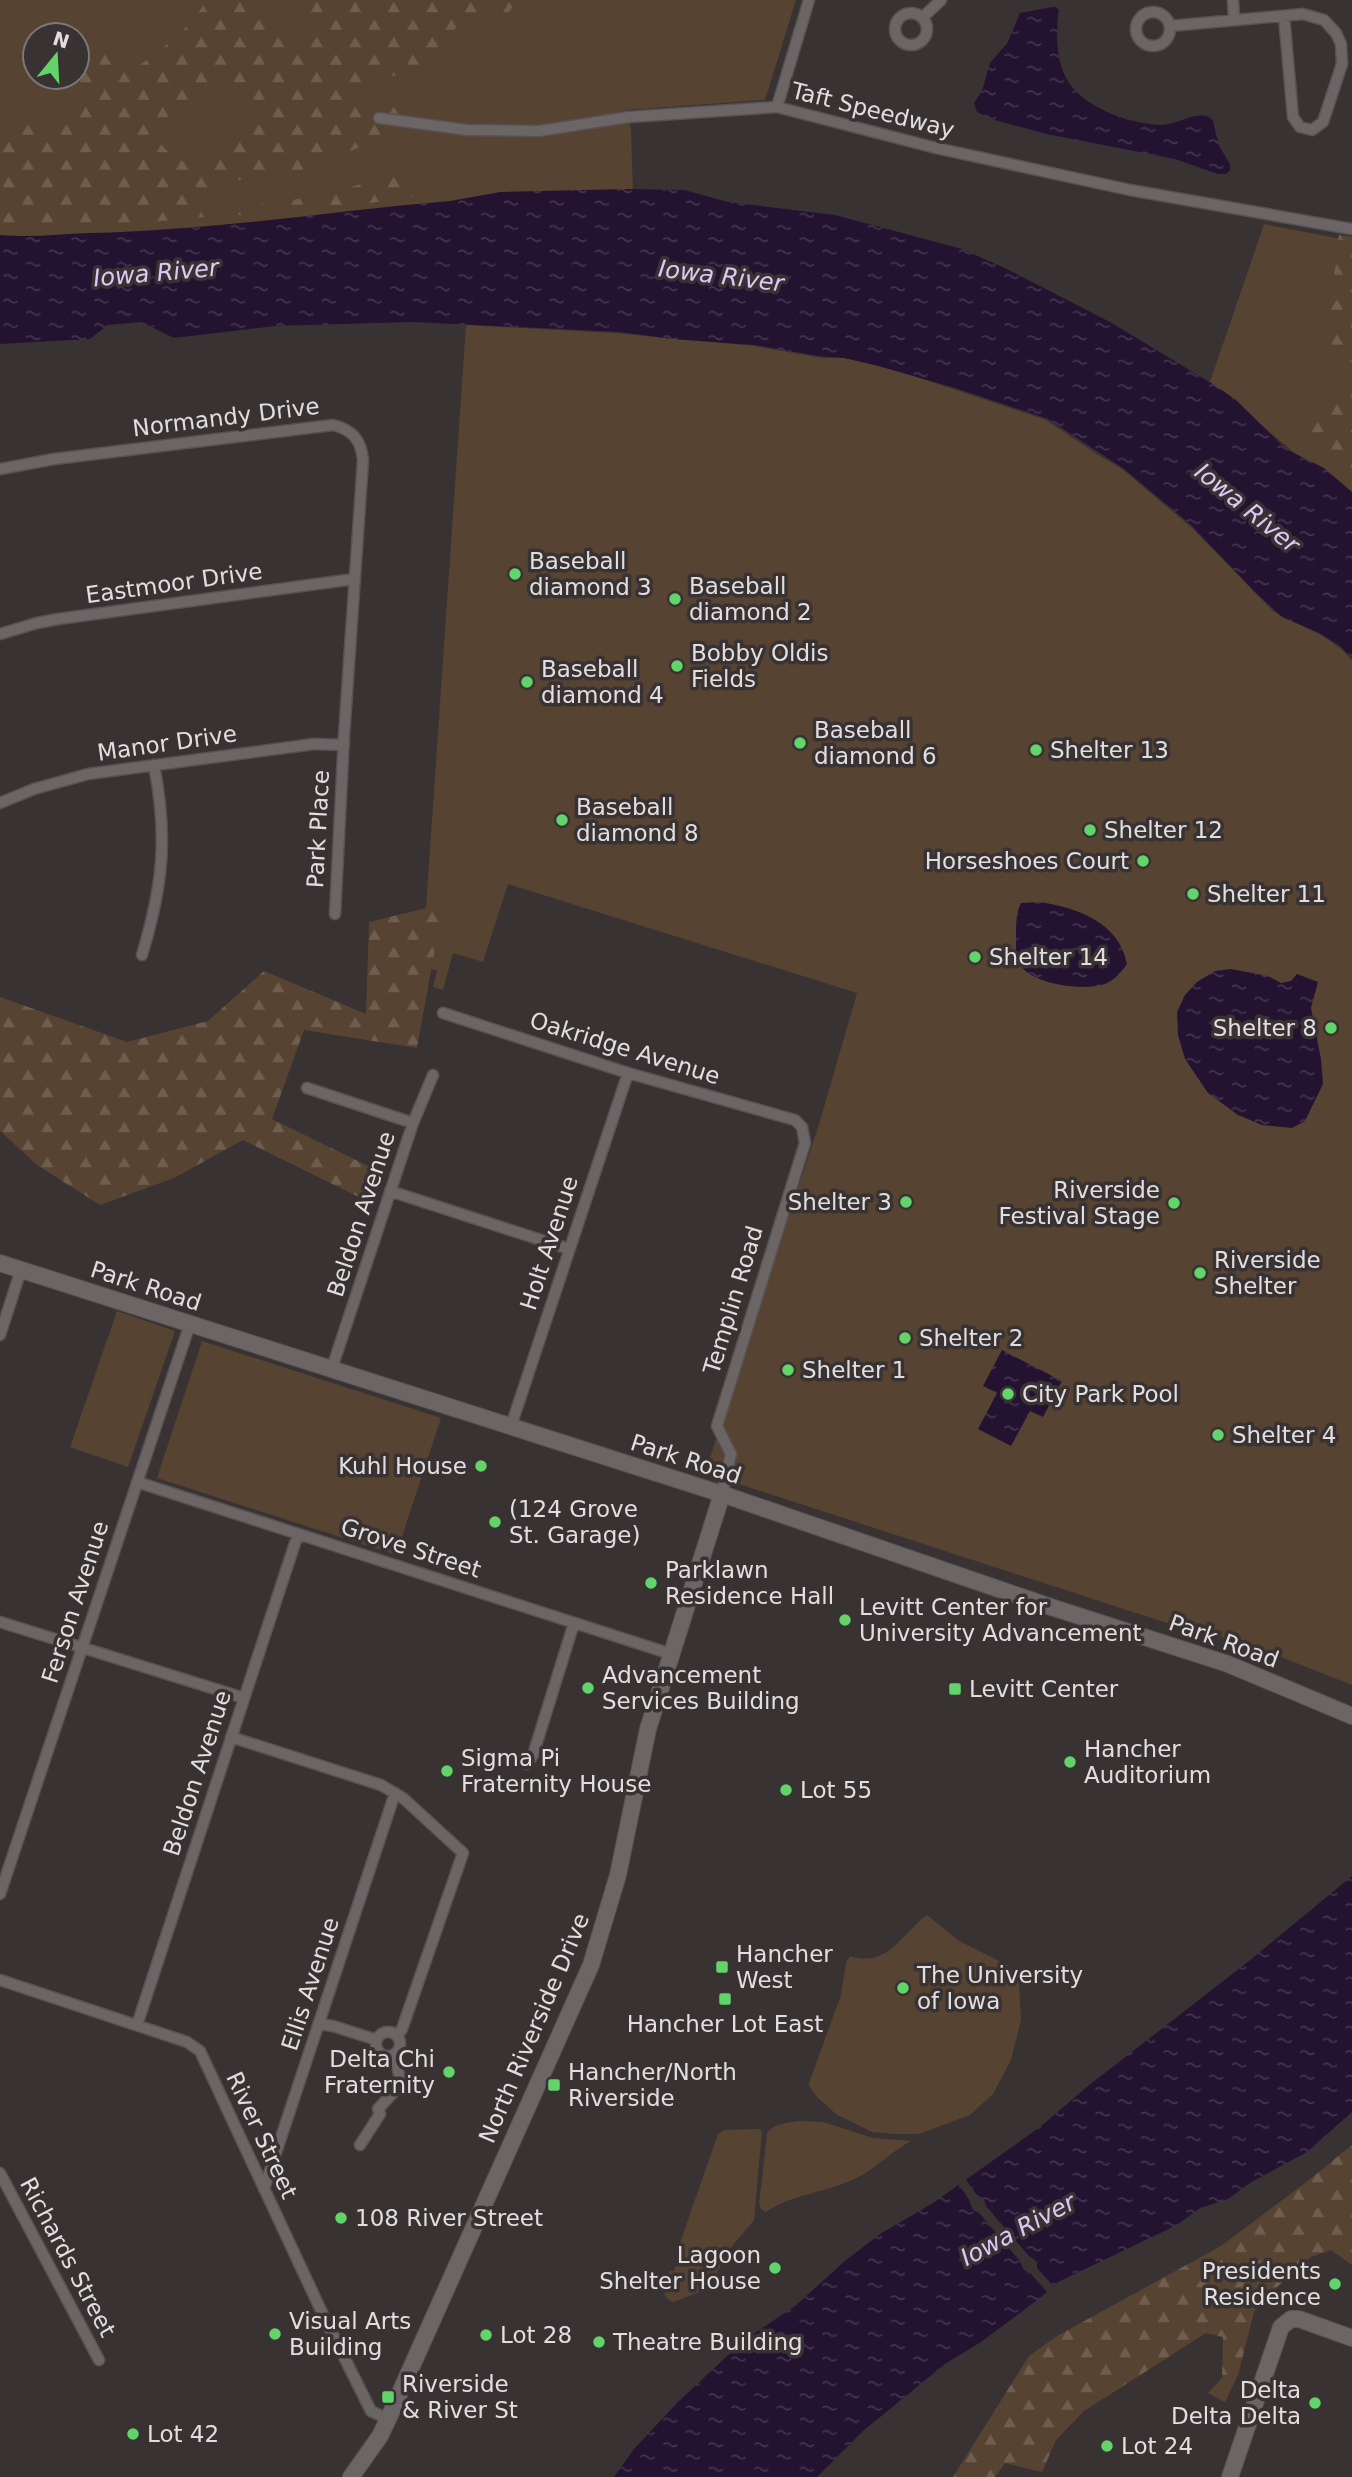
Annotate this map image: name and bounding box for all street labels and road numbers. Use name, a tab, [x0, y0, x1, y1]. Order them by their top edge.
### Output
street label: Taft Speedway	[788, 77, 957, 143]
street label: Normandy Drive	[131, 393, 321, 441]
street label: Eastmoor Drive	[84, 558, 264, 608]
street label: Manor Drive	[96, 720, 238, 766]
street label: Park Place	[302, 769, 334, 889]
street label: Oakridge Avenue	[527, 1007, 723, 1089]
street label: Beldon Avenue	[322, 1128, 400, 1300]
street label: Holt Avenue	[515, 1173, 583, 1313]
street label: Templin Road	[698, 1223, 768, 1378]
street label: Park Road	[87, 1256, 205, 1316]
street label: Park Road	[627, 1429, 745, 1489]
street label: Grove Street	[338, 1513, 484, 1583]
street label: Ferson Avenue	[37, 1518, 113, 1686]
street label: Park Road	[1166, 1609, 1282, 1673]
street label: Beldon Avenue	[158, 1687, 236, 1859]
street label: North Riverside Drive	[474, 1909, 594, 2147]
street label: Ellis Avenue	[276, 1914, 344, 2054]
street label: River Street	[221, 2068, 303, 2202]
street label: Richards Street	[15, 2173, 121, 2341]

